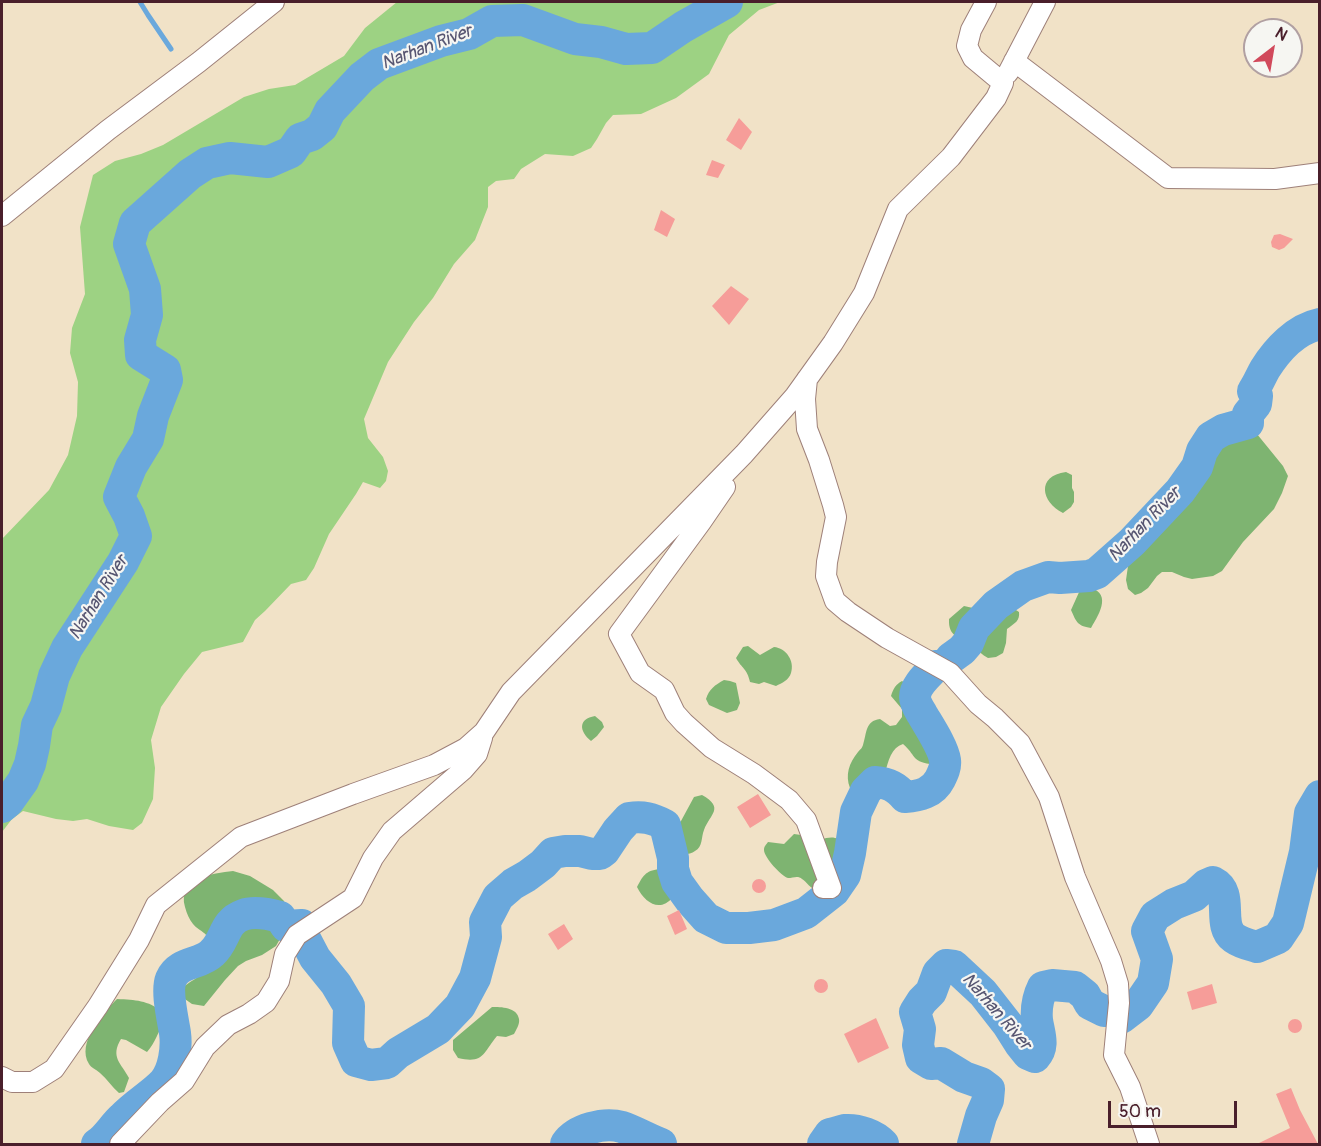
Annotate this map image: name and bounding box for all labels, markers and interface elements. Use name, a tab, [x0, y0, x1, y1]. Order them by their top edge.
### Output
north arrow	[1243, 18, 1303, 78]
water label: Narhan River	[379, 21, 475, 75]
text: N	[1271, 23, 1291, 46]
water label: Narhan River	[1104, 483, 1186, 567]
water label: Narhan River	[65, 552, 133, 644]
water label: Narhan River	[957, 969, 1035, 1055]
scale bar	[1111, 1089, 1240, 1127]
text: 50 m	[1119, 1100, 1161, 1123]

